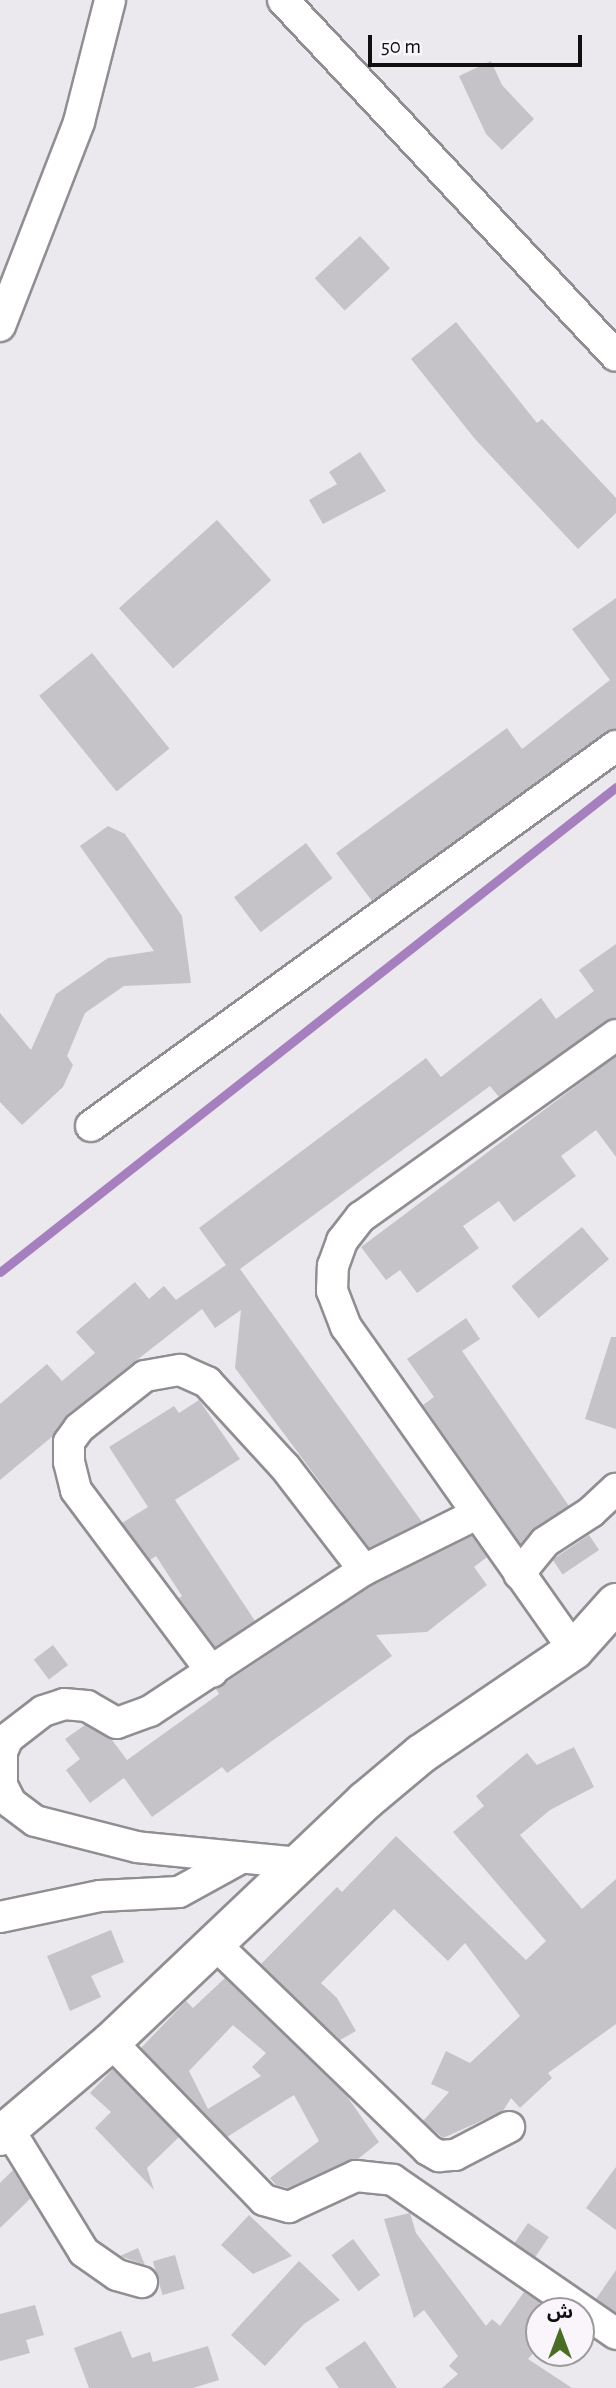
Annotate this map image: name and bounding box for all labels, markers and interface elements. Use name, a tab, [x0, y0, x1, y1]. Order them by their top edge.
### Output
scale bar	[371, 21, 584, 65]
text: 50 m	[381, 36, 421, 57]
north arrow	[525, 2297, 595, 2367]
text: ش	[547, 2303, 573, 2322]

